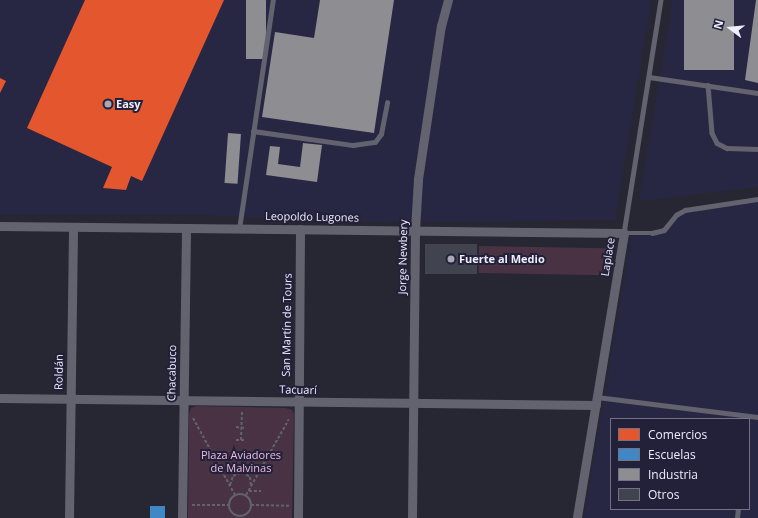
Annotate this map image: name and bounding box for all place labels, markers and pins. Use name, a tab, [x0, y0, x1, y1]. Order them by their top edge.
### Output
place label: Easy	[116, 97, 141, 111]
marker: Easy	[103, 99, 113, 109]
place label: Fuerte al Medio	[459, 252, 545, 266]
marker: Fuerte al Medio	[446, 254, 456, 264]

